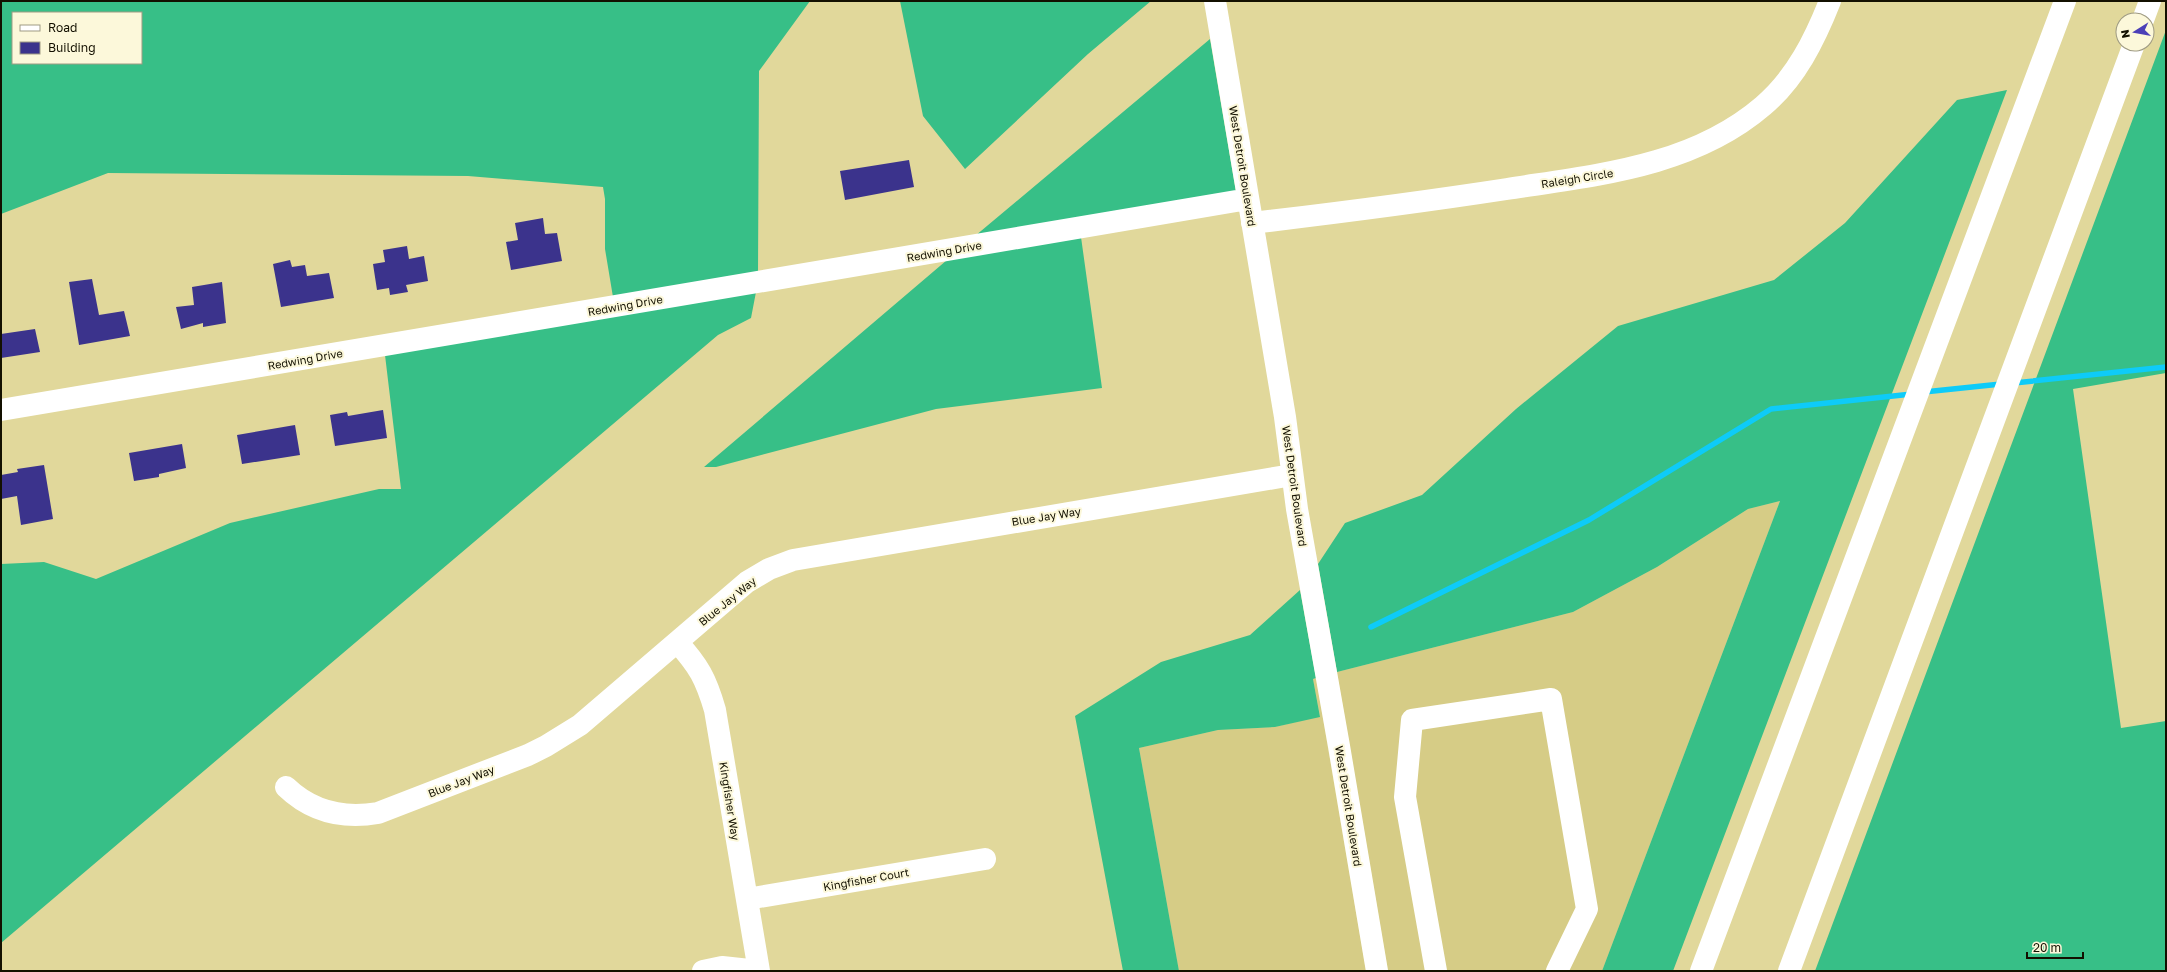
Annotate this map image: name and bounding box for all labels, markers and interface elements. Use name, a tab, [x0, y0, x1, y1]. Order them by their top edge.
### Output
legend	[12, 12, 142, 64]
north arrow	[2115, 12, 2155, 52]
text: Road	[48, 20, 77, 35]
text: N	[2118, 29, 2132, 39]
text: Building	[48, 40, 96, 55]
street label: West Detroit Boulevard	[1227, 105, 1259, 227]
street label: Raleigh Circle	[1540, 166, 1614, 190]
street label: Redwing Drive	[905, 238, 983, 264]
street label: Redwing Drive	[586, 292, 664, 318]
street label: Redwing Drive	[266, 346, 344, 372]
street label: West Detroit Boulevard	[1280, 425, 1310, 547]
street label: Blue Jay Way	[1010, 504, 1082, 528]
street label: Blue Jay Way	[696, 574, 758, 628]
street label: West Detroit Boulevard	[1333, 745, 1365, 867]
street label: Kingfisher Way	[717, 761, 743, 841]
street label: Blue Jay Way	[426, 762, 496, 800]
street label: Kingfisher Court	[822, 865, 910, 893]
scale bar	[2027, 934, 2083, 960]
text: 20 m	[2033, 940, 2061, 955]

